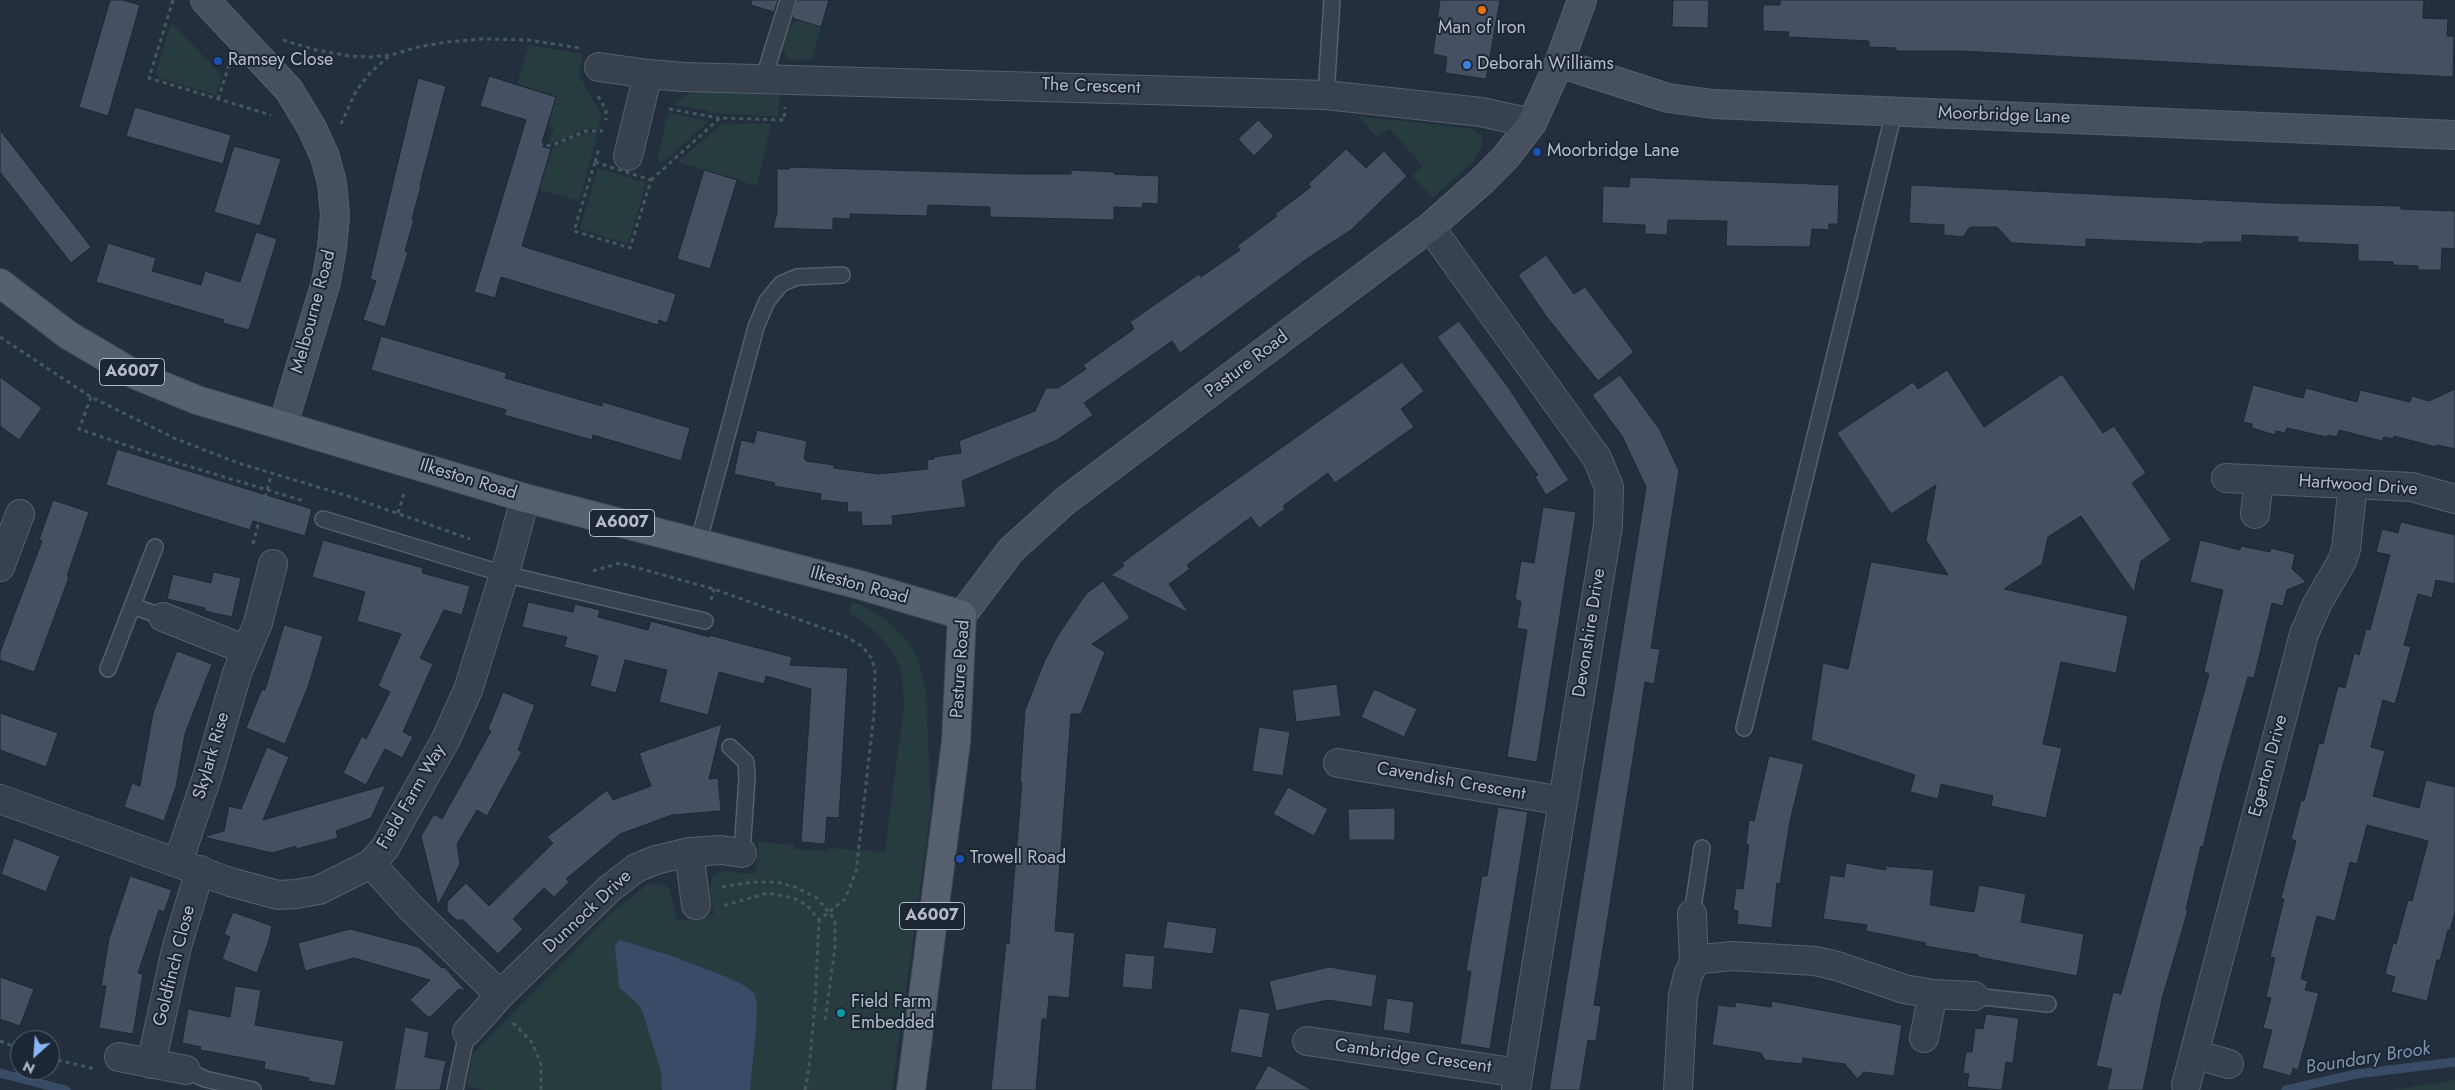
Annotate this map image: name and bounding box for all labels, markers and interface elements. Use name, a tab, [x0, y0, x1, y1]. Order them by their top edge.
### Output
marker: Man of Iron	[1476, 4, 1488, 16]
place label: Man of Iron	[1438, 18, 1526, 40]
place label: Ramsey Close	[228, 50, 333, 72]
place label: Deborah Williams	[1477, 54, 1614, 76]
marker: Ramsey Close	[212, 55, 224, 67]
marker: Deborah Williams	[1461, 59, 1473, 71]
street label: The Crescent	[1041, 74, 1141, 100]
street label: Moorbridge Lane	[1938, 103, 2070, 129]
place label: Moorbridge Lane	[1547, 141, 1679, 163]
marker: Moorbridge Lane	[1531, 146, 1543, 158]
street label: Melbourne Road	[287, 248, 341, 376]
street label: Pasture Road	[1201, 327, 1293, 403]
road number: A6007	[100, 358, 164, 386]
street label: Ilkeston Road	[417, 455, 519, 505]
street label: Hartwood Drive	[2298, 471, 2418, 501]
road number: A6007	[590, 509, 654, 536]
street label: Ilkeston Road	[808, 563, 910, 609]
street label: Devonshire Drive	[1569, 567, 1611, 699]
street label: Pasture Road	[947, 619, 975, 719]
street label: Skylark Rise	[189, 710, 235, 802]
street label: Egerton Drive	[2245, 713, 2293, 819]
street label: Field Farm Way	[373, 741, 451, 853]
street label: Cavendish Crescent	[1375, 758, 1527, 806]
place label: Trowell Road	[970, 848, 1066, 870]
marker: Trowell Road	[954, 853, 966, 865]
street label: Dunnock Drive	[540, 866, 636, 958]
road number: A6007	[900, 902, 964, 929]
street label: Goldfinch Close	[150, 903, 200, 1029]
place label: Field Farm Embedded	[851, 992, 935, 1034]
marker: Field Farm Embedded	[835, 1007, 847, 1019]
north arrow	[10, 1030, 60, 1080]
street label: Cambridge Crescent	[1333, 1035, 1493, 1079]
water label: Boundary Brook	[2304, 1038, 2432, 1080]
text: N	[19, 1056, 38, 1079]

